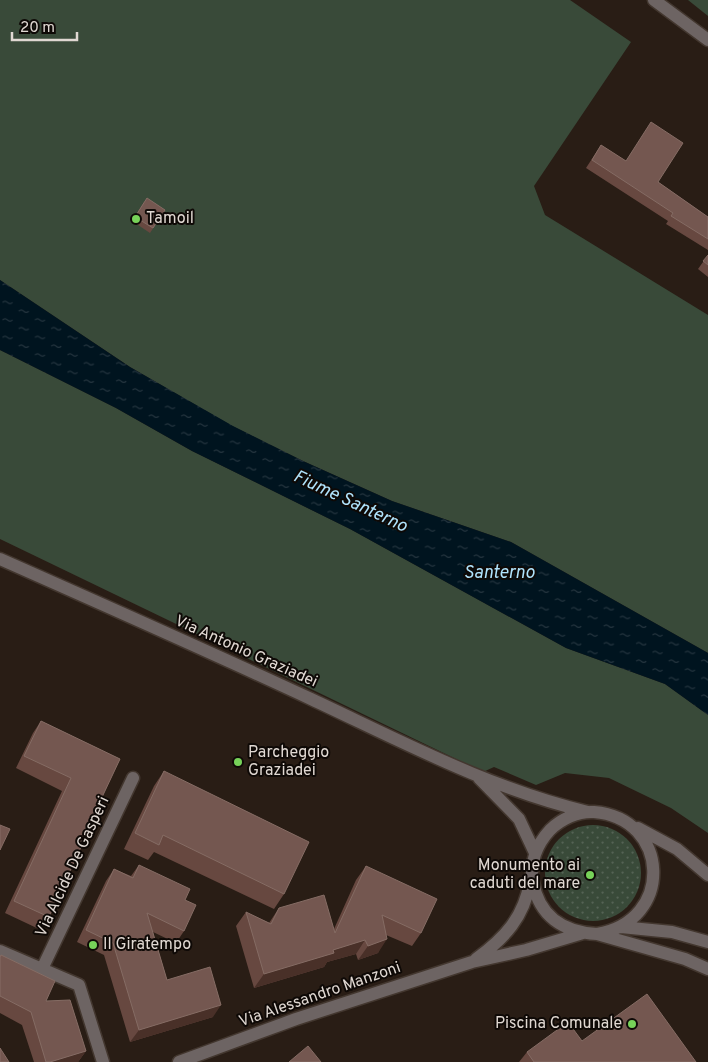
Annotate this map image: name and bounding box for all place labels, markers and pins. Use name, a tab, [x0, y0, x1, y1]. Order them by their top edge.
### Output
place label: Tamoil	[146, 209, 194, 229]
marker: Tamoil	[130, 213, 142, 225]
place label: Parcheggio Graziadei	[248, 743, 329, 781]
marker: Parcheggio Graziadei	[232, 756, 244, 768]
place label: Monumento ai caduti del mare	[470, 856, 580, 894]
marker: Monumento ai caduti del mare	[584, 869, 596, 881]
place label: Il Giratempo	[103, 935, 191, 955]
marker: Il Giratempo	[87, 939, 99, 951]
place label: Piscina Comunale	[495, 1014, 622, 1034]
marker: Piscina Comunale	[626, 1018, 638, 1030]

